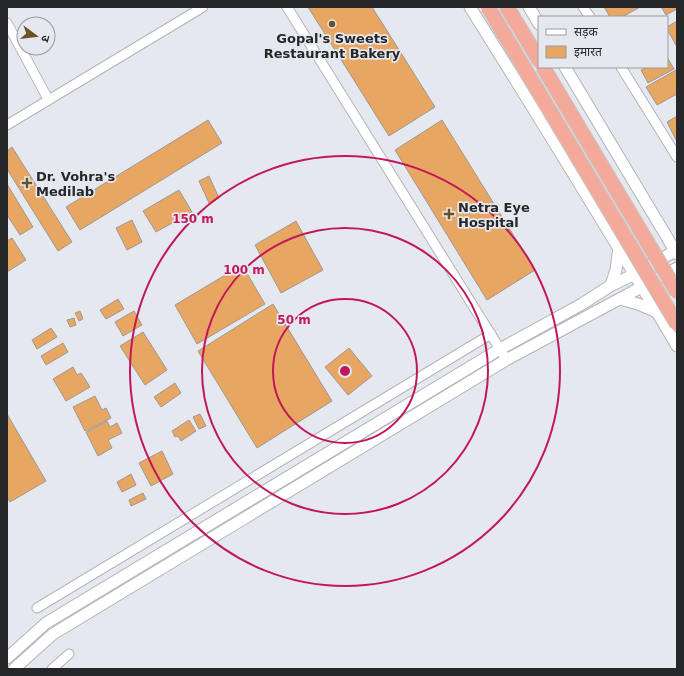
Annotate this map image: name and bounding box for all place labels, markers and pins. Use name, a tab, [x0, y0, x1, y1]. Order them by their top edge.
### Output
marker: Gopal's Sweets Restaurant Bakery	[327, 19, 337, 29]
place label: Gopal's Sweets Restaurant Bakery	[264, 31, 401, 61]
place label: Dr. Vohra's Medilab	[36, 169, 116, 199]
marker: Dr. Vohra's Medilab	[21, 177, 33, 189]
place label: Netra Eye Hospital	[458, 200, 530, 230]
marker: Netra Eye Hospital	[443, 208, 455, 220]
centre of rings	[338, 364, 352, 378]

